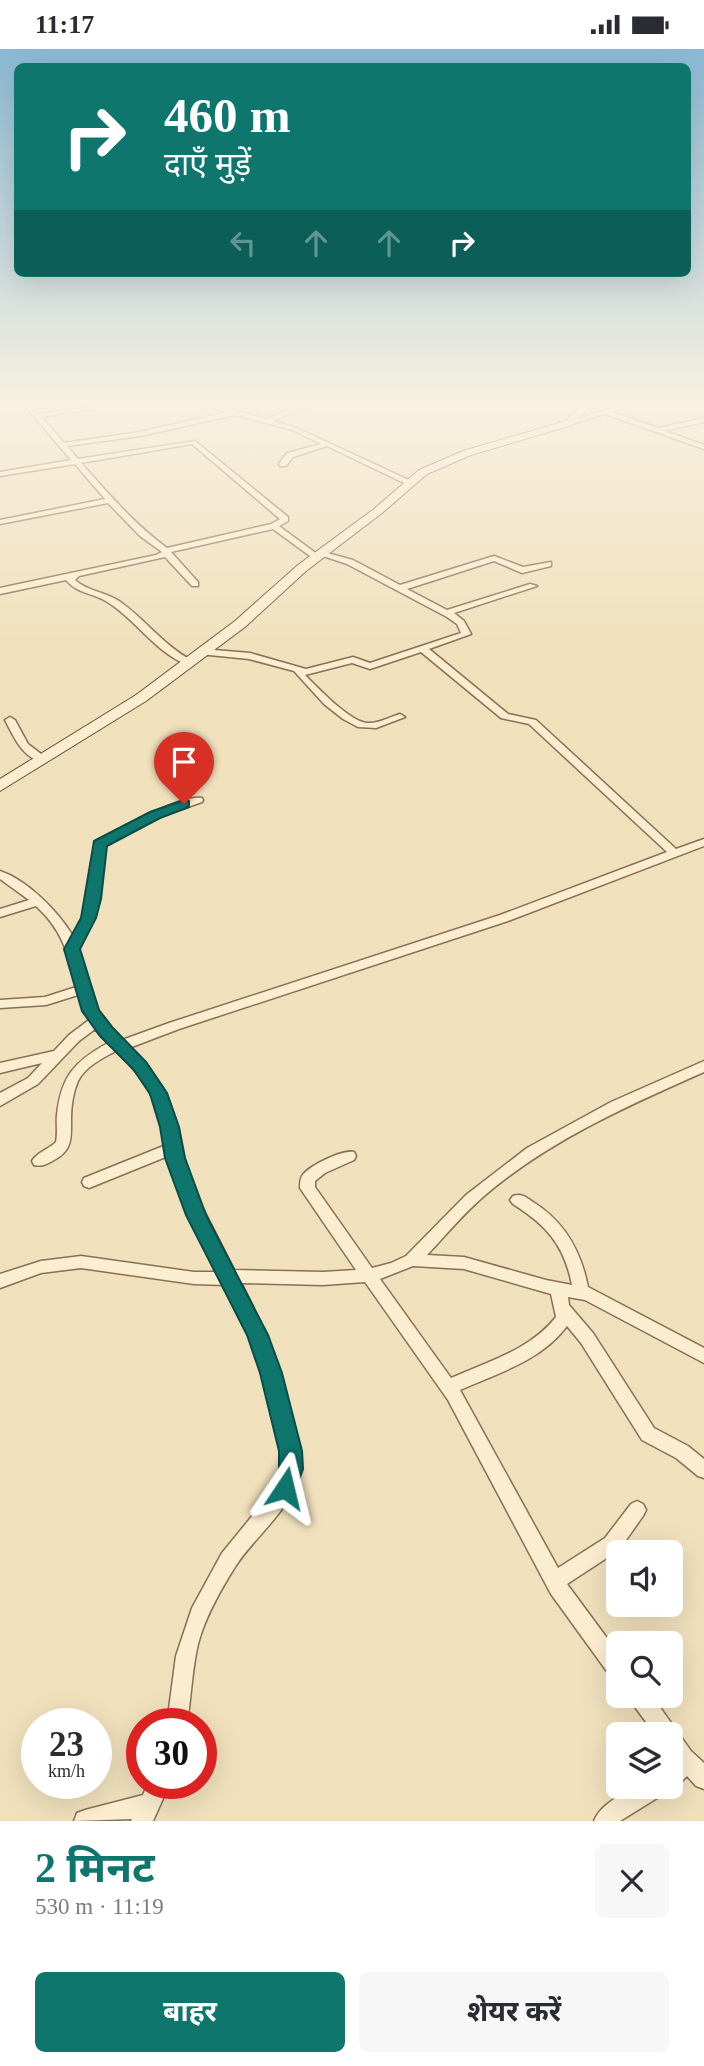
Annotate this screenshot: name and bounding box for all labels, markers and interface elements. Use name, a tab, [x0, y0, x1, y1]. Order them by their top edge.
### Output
text: 11:17	[35, 10, 94, 39]
text: 460 m	[164, 88, 291, 143]
icon: right	[49, 91, 140, 182]
text: दाएँ मुड़ें	[164, 146, 251, 182]
icon: left	[224, 224, 262, 262]
icon: ahead	[297, 224, 335, 262]
icon: ahead	[370, 224, 408, 262]
icon: right	[443, 224, 481, 262]
pin	[154, 732, 214, 804]
icon: arrive	[165, 743, 203, 781]
position arrow	[248, 1451, 322, 1525]
map controls	[606, 1540, 683, 1799]
button: sound	[606, 1540, 683, 1617]
button: search	[606, 1631, 683, 1708]
speed limit sign: 30	[126, 1708, 217, 1799]
button: layers	[606, 1722, 683, 1799]
text: 23	[49, 1725, 84, 1764]
text: km/h	[48, 1761, 85, 1781]
button: close	[595, 1844, 669, 1918]
text: 2 मिनट	[35, 1845, 155, 1891]
text: 530 m · 11:19	[35, 1894, 164, 1919]
button: बाहर	[35, 1972, 345, 2052]
button: शेयर करें	[359, 1972, 669, 2052]

